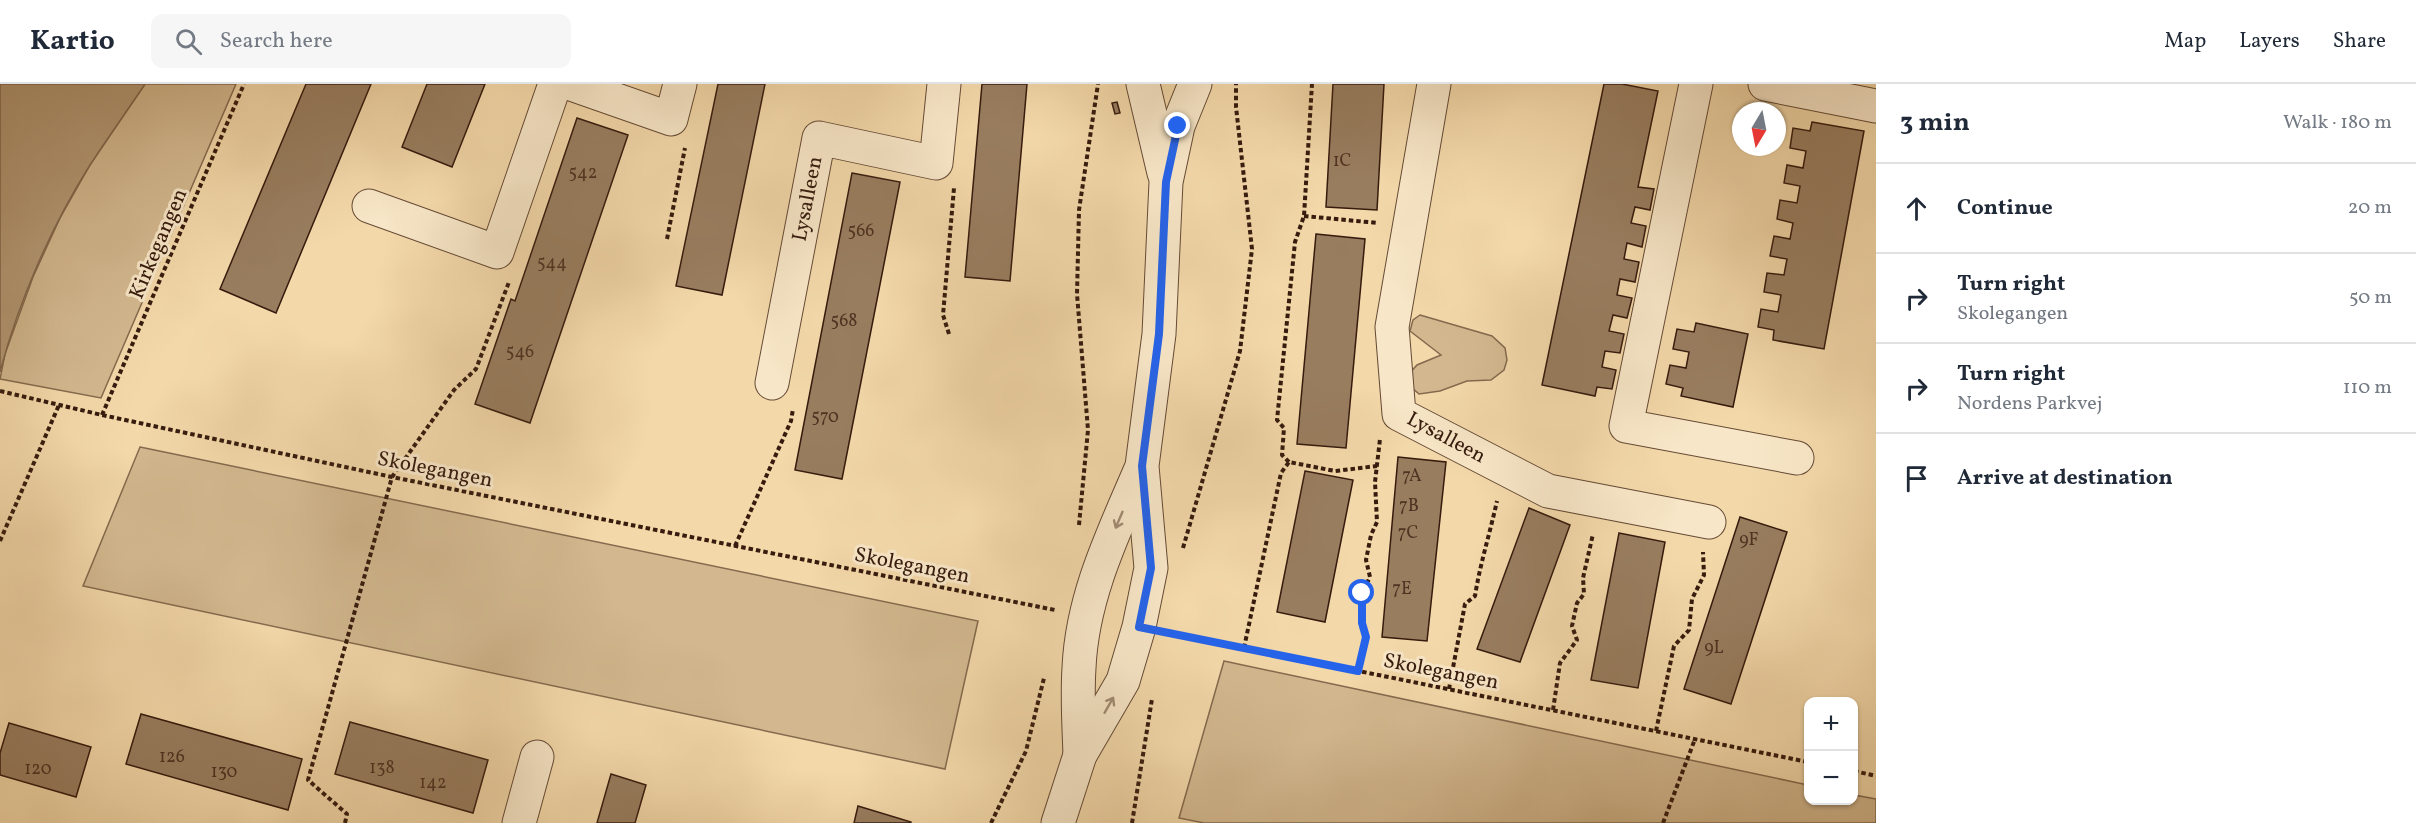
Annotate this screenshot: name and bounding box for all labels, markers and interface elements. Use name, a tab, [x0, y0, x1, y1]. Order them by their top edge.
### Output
search box	[151, 14, 571, 68]
text: Kartio	[30, 22, 115, 61]
icon: search	[172, 25, 205, 58]
text: Search here	[220, 26, 333, 57]
text: Map	[2164, 27, 2206, 56]
text: Layers	[2239, 27, 2300, 56]
text: Share	[2333, 27, 2386, 56]
north arrow	[1732, 102, 1786, 156]
text: 3 min	[1900, 105, 1970, 141]
text: Walk · 180 m	[2283, 109, 2392, 137]
route end	[1164, 112, 1190, 138]
house number: 1C	[1333, 149, 1351, 174]
street label: Lysalleen	[786, 154, 830, 244]
house number: 542	[568, 161, 598, 186]
street label: Kirkegangen	[123, 184, 195, 304]
icon: ahead	[1900, 192, 1933, 225]
text: Continue	[1957, 193, 2053, 224]
text: 20 m	[2348, 194, 2392, 222]
house number: 566	[848, 219, 874, 244]
house number: 544	[537, 251, 567, 276]
text: Turn right	[1957, 269, 2065, 300]
icon: right	[1900, 282, 1933, 315]
text: 50 m	[2349, 284, 2392, 312]
text: Skolegangen	[1957, 300, 2068, 328]
house number: 568	[831, 309, 857, 334]
house number: 546	[506, 340, 534, 365]
text: Turn right	[1957, 359, 2065, 390]
icon: right	[1900, 372, 1933, 405]
text: 110 m	[2343, 374, 2392, 402]
text: Nordens Parkvej	[1957, 390, 2102, 418]
house number: 570	[811, 405, 839, 430]
street label: Lysalleen	[1401, 405, 1491, 471]
street label: Skolegangen	[375, 445, 495, 495]
icon: arrive	[1900, 462, 1933, 495]
text: Arrive at destination	[1957, 463, 2173, 494]
house number: 7A	[1402, 464, 1422, 489]
house number: 7B	[1399, 494, 1419, 519]
one-way arrow	[1112, 511, 1123, 529]
house number: 7C	[1398, 521, 1418, 546]
house number: 9F	[1739, 528, 1759, 553]
street label: Skolegangen	[852, 541, 972, 591]
house number: 7E	[1392, 577, 1412, 602]
route start	[1348, 579, 1374, 605]
house number: 9L	[1704, 636, 1724, 661]
street label: Skolegangen	[1381, 647, 1501, 697]
one-way arrow	[1104, 697, 1116, 714]
map controls	[1804, 697, 1858, 805]
button: +	[1804, 697, 1858, 751]
house number: 126	[159, 745, 185, 770]
button: −	[1804, 751, 1858, 805]
house number: 138	[369, 756, 395, 781]
house number: 120	[24, 757, 52, 782]
house number: 130	[211, 760, 238, 785]
house number: 142	[419, 771, 447, 796]

